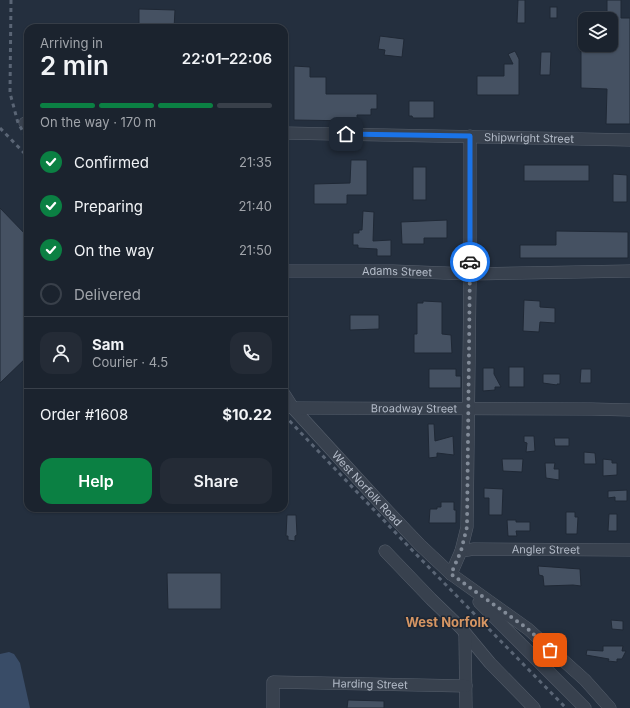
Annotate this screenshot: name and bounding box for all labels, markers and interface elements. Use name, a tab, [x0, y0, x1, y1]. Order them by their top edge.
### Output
map controls	[578, 12, 618, 52]
button: layers	[578, 12, 618, 52]
text: Arriving in	[40, 35, 103, 51]
text: 22:01–22:06	[182, 49, 272, 68]
text: 2 min	[40, 50, 109, 81]
text: On the way · 170 m	[40, 114, 156, 130]
pin	[329, 117, 363, 151]
icon: home	[335, 123, 357, 145]
street label: Shipwright Street	[484, 130, 574, 146]
icon: check	[40, 151, 62, 173]
text: Confirmed	[74, 153, 149, 172]
text: 21:35	[239, 154, 272, 170]
icon: check	[40, 195, 62, 217]
text: Preparing	[74, 197, 143, 216]
text: 21:40	[238, 198, 272, 214]
icon: check	[40, 239, 62, 261]
text: On the way	[74, 241, 154, 260]
text: 21:50	[239, 242, 272, 258]
courier	[450, 242, 490, 282]
icon: car	[459, 251, 481, 273]
street label: Adams Street	[362, 264, 433, 280]
text: Delivered	[74, 285, 141, 304]
button: person	[40, 332, 82, 374]
button: phone	[230, 332, 272, 374]
text: Sam	[92, 335, 124, 354]
text: Courier · 4.5	[92, 354, 168, 370]
street label: Broadway Street	[371, 401, 458, 416]
text: Order #1608	[40, 405, 128, 424]
text: $10.22	[222, 405, 272, 424]
street label: West Norfolk Road	[329, 448, 405, 529]
button: Help	[40, 458, 152, 504]
button: Share	[160, 458, 272, 504]
street label: Angler Street	[512, 542, 580, 557]
district label: West Norfolk	[405, 614, 489, 630]
pin	[533, 633, 567, 667]
icon: bag	[539, 639, 561, 661]
street label: Harding Street	[332, 676, 408, 692]

